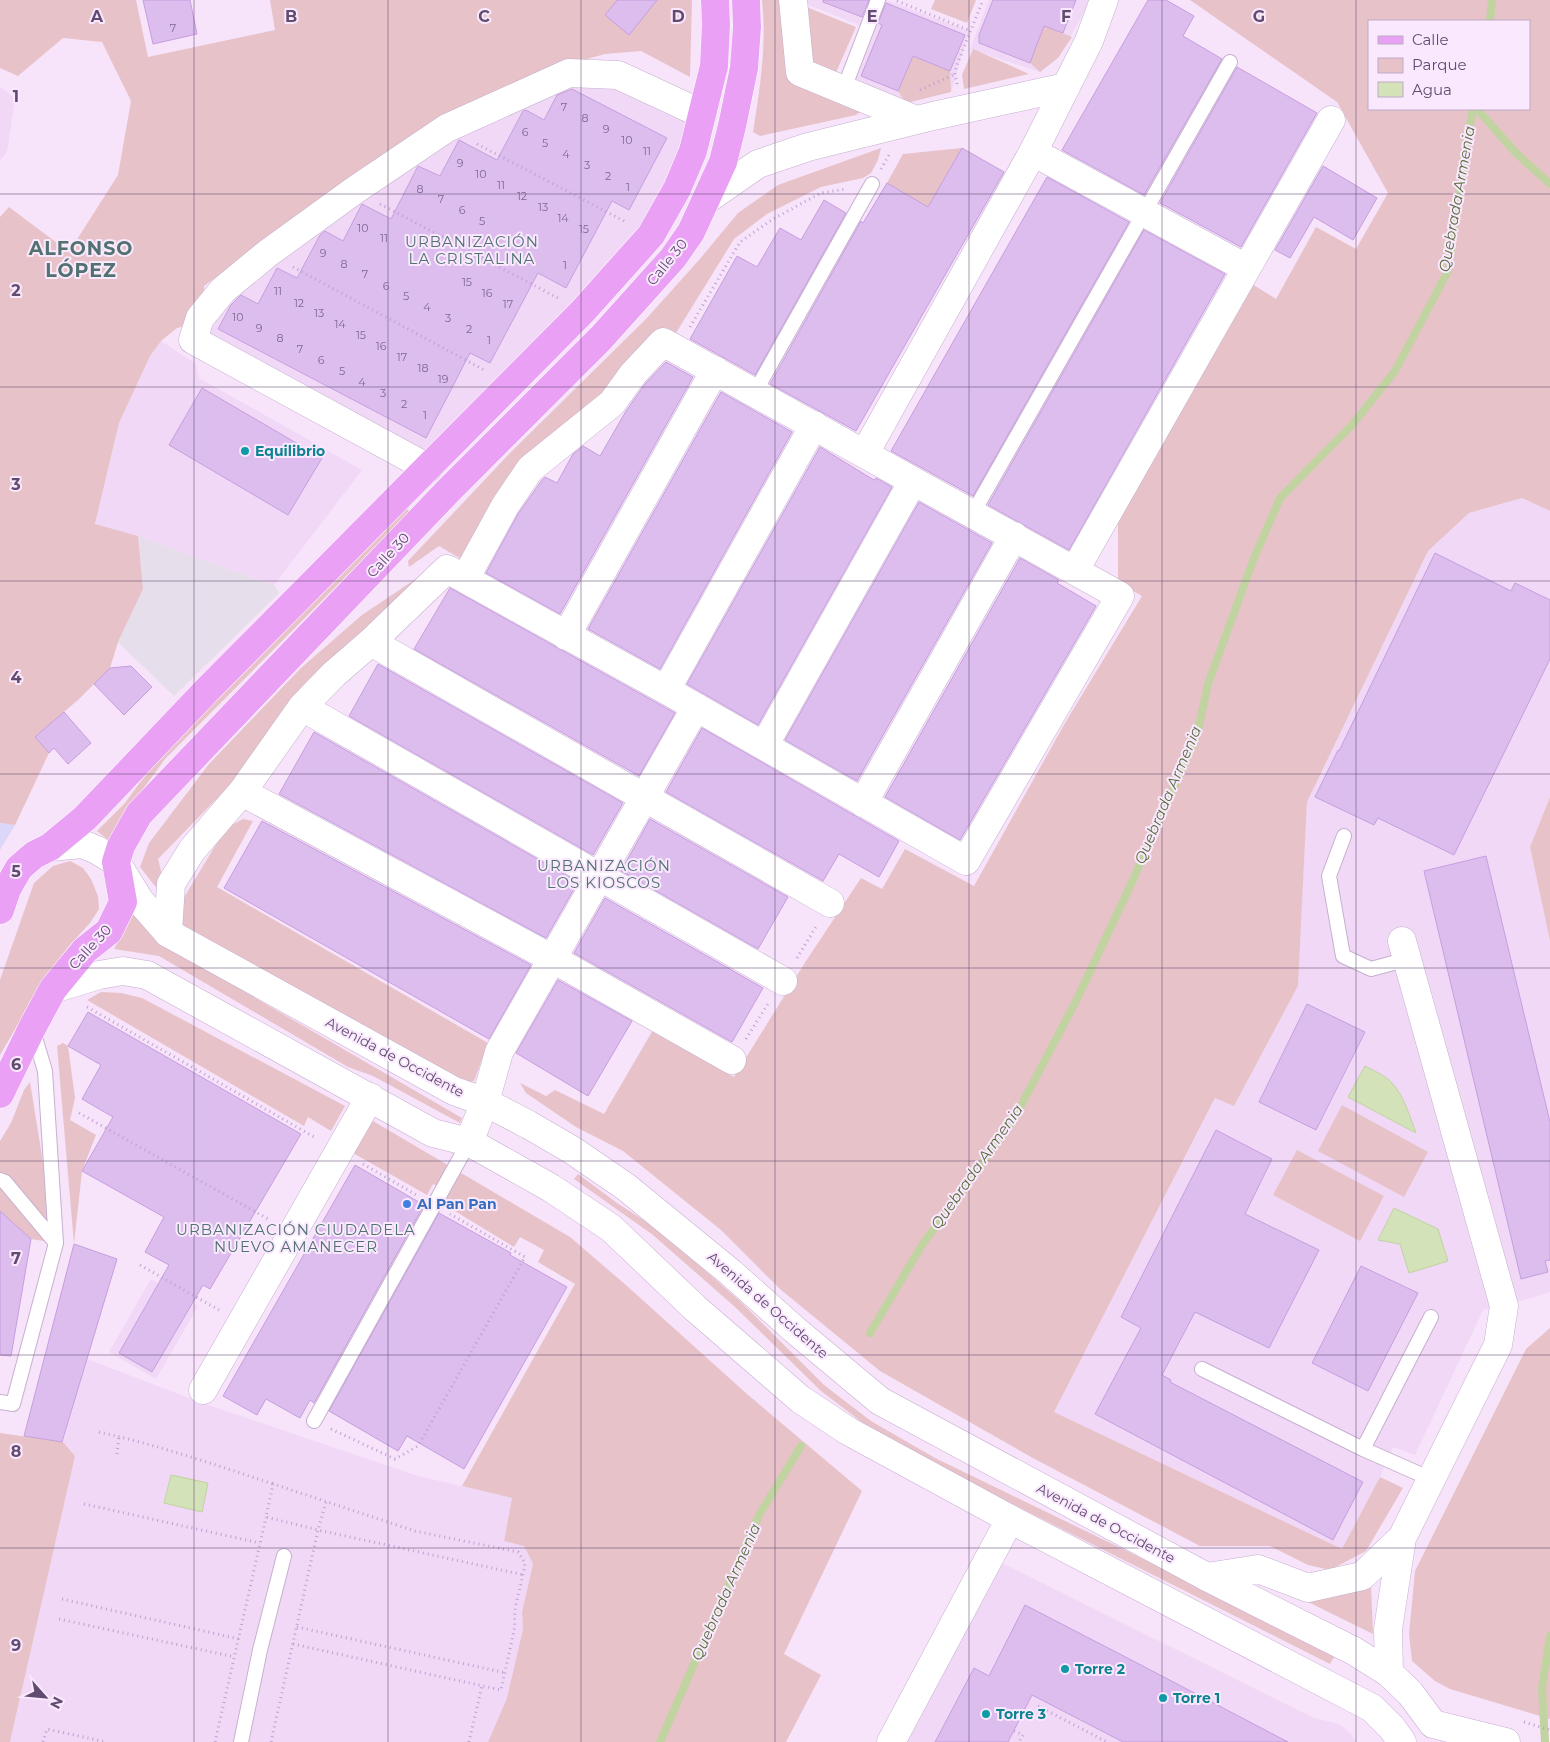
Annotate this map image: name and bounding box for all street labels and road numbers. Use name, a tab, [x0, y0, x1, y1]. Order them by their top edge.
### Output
street label: Calle 30	[643, 235, 691, 289]
street label: Calle 30	[363, 529, 413, 581]
street label: Calle 30	[65, 921, 115, 973]
street label: Avenida de Occidente	[323, 1013, 467, 1101]
street label: Avenida de Occidente	[704, 1248, 832, 1362]
street label: Avenida de Occidente	[1034, 1479, 1178, 1567]

